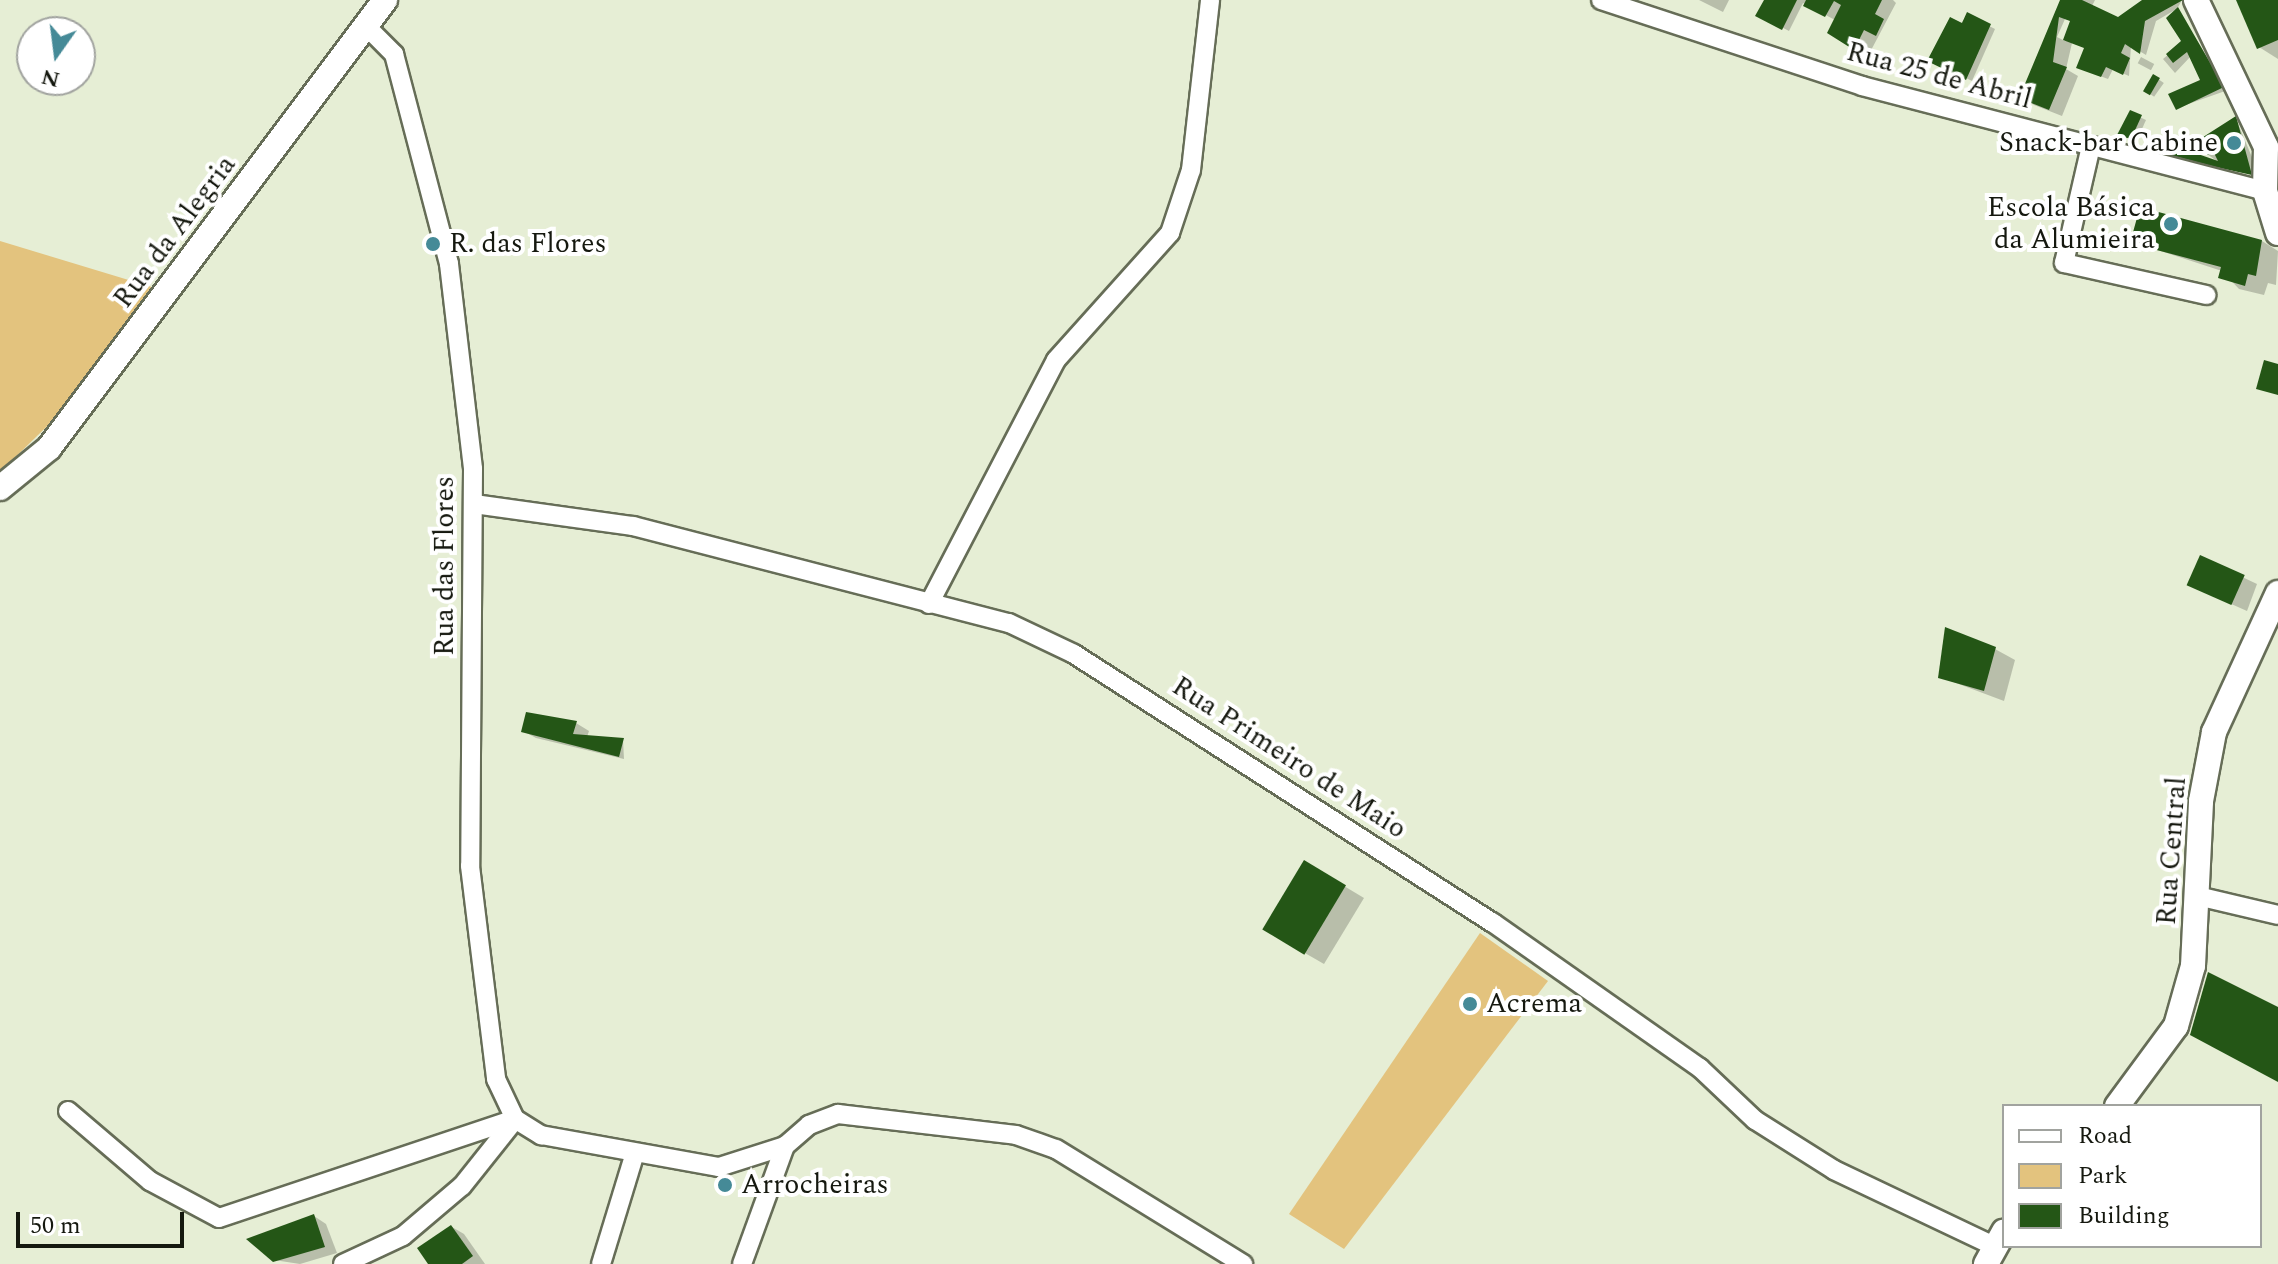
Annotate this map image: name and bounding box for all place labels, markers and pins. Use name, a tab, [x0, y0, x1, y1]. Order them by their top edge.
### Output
place label: Snack-bar Cabine	[1999, 126, 2218, 160]
marker: Snack-bar Cabine	[2225, 134, 2243, 152]
place label: Escola Básica da Alumieira	[1987, 191, 2155, 257]
marker: Escola Básica da Alumieira	[2162, 215, 2180, 233]
place label: R. das Flores	[449, 227, 607, 261]
marker: R. das Flores	[424, 235, 442, 253]
place label: Acrema	[1486, 987, 1582, 1021]
marker: Acrema	[1461, 995, 1479, 1013]
place label: Arrocheiras	[741, 1168, 889, 1202]
marker: Arrocheiras	[716, 1176, 734, 1194]

